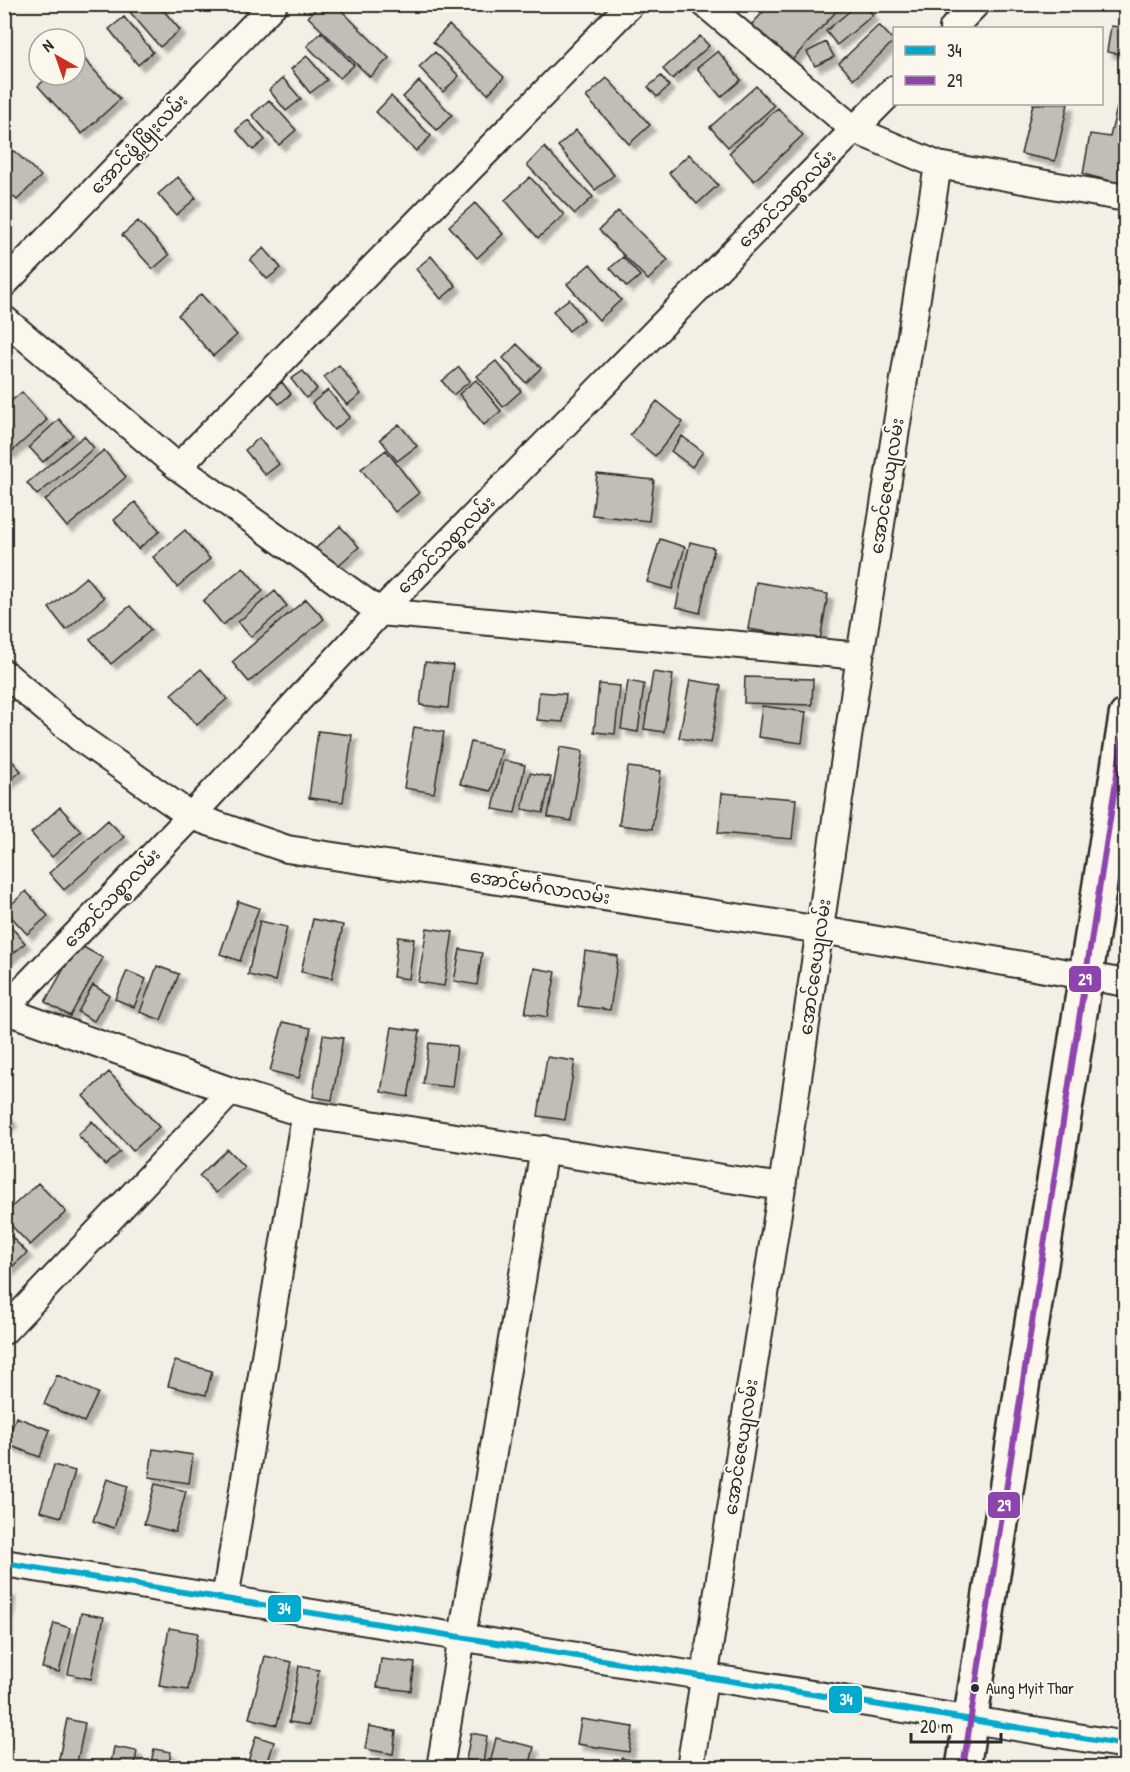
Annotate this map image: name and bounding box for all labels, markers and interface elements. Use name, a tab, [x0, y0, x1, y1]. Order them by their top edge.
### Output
north arrow	[27, 27, 87, 87]
legend	[893, 27, 1103, 105]
text: N	[37, 34, 58, 57]
text: 34	[947, 38, 962, 63]
text: 29	[947, 68, 962, 93]
street label: အောင်ဖွံ့ဖြိုးလမ်း	[84, 87, 195, 201]
street label: အောင်သစ္စာလမ်း	[732, 144, 844, 256]
street label: အောင်ဇေယျလမ်း	[863, 416, 913, 556]
street label: အောင်သစ္စာလမ်း	[391, 490, 503, 602]
street label: အောင်သစ္စာလမ်း	[58, 842, 168, 955]
street label: အောင်မင်္ဂလာလမ်း	[468, 863, 612, 910]
street label: အောင်ဇေယျလမ်း	[793, 897, 839, 1037]
line badge: 29	[1068, 965, 1102, 993]
text: 29	[1078, 968, 1092, 990]
street label: အောင်ဇေယျလမ်း	[717, 1377, 767, 1517]
line badge: 29	[987, 1491, 1021, 1519]
text: 29	[997, 1494, 1011, 1516]
line badge: 34	[267, 1594, 302, 1623]
text: 34	[277, 1597, 291, 1619]
place label: Aung Myit Thar	[986, 1677, 1074, 1699]
marker: Aung Myit Thar	[969, 1682, 981, 1694]
line badge: 34	[828, 1685, 863, 1714]
text: 34	[839, 1688, 853, 1710]
scale bar	[911, 1706, 1001, 1744]
text: 20 m	[920, 1714, 953, 1739]

